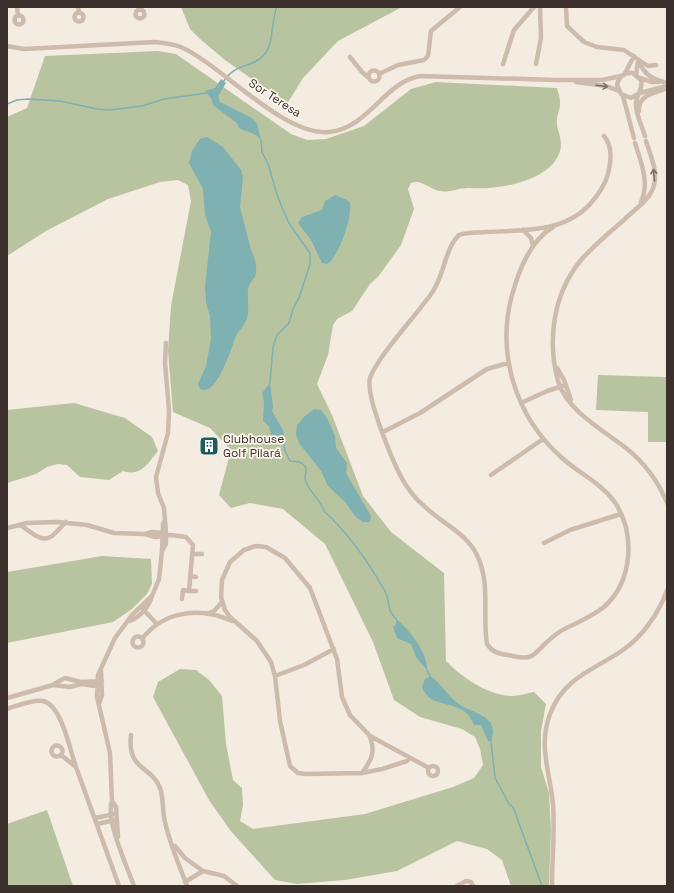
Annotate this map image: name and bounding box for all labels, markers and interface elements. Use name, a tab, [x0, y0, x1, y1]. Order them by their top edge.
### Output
street label: Sor Teresa	[246, 75, 304, 121]
one-way arrow	[595, 82, 608, 90]
one-way arrow	[651, 169, 658, 182]
place label: Clubhouse Golf Pilará	[223, 431, 284, 461]
building icon: Clubhouse Golf Pilará	[198, 435, 220, 457]

